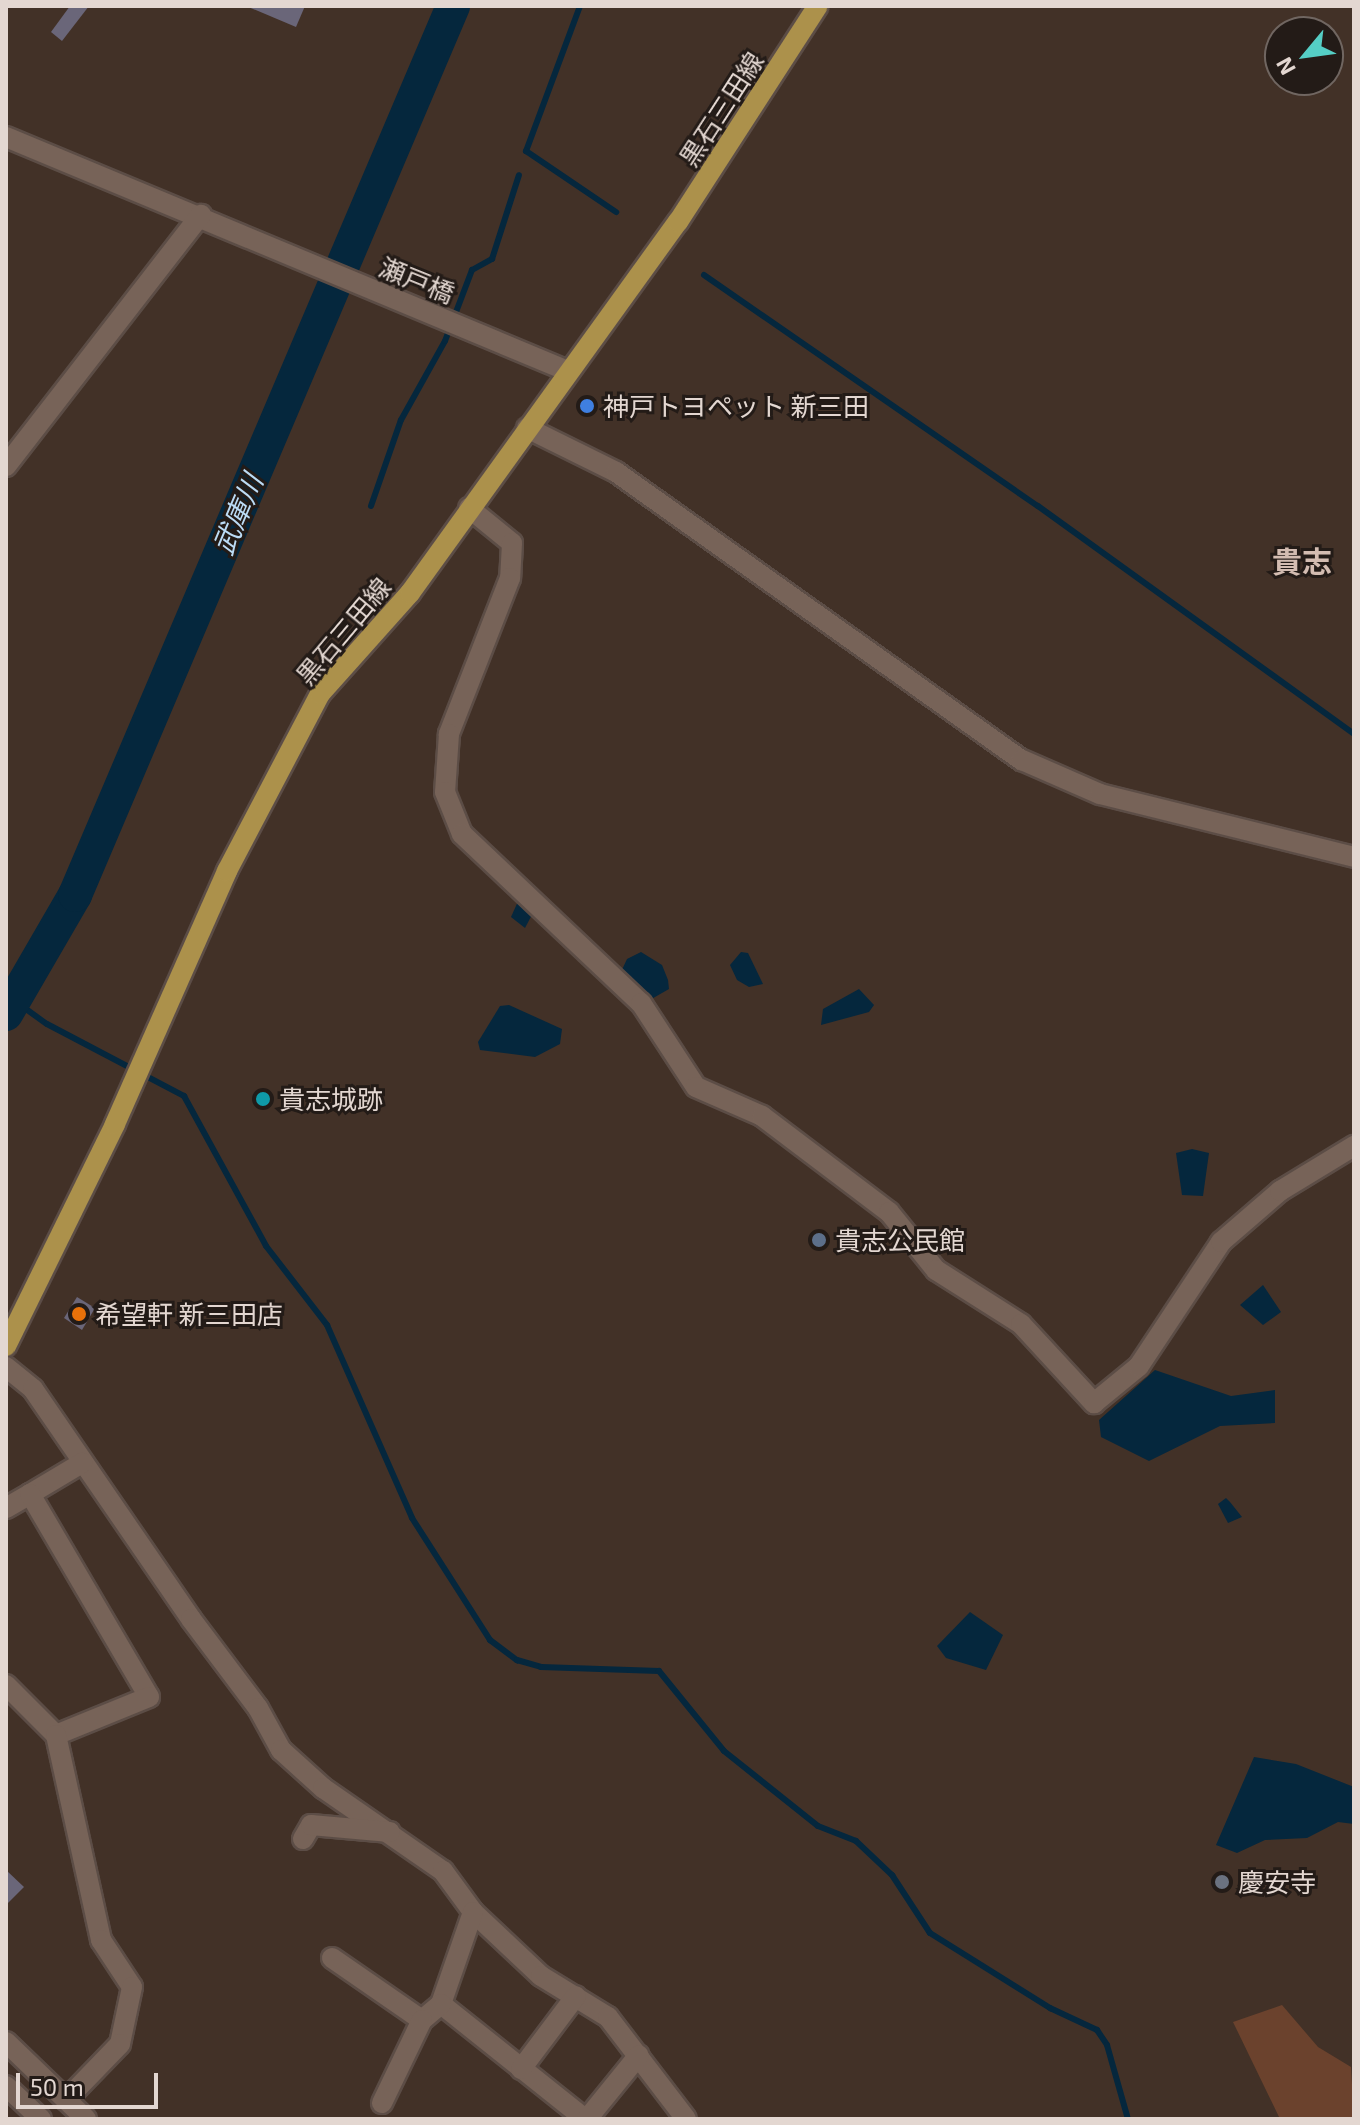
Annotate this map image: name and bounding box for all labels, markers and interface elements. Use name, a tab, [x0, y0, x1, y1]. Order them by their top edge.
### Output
north arrow	[1264, 16, 1344, 96]
street label: 黒石三田線	[673, 46, 769, 172]
text: N	[1270, 53, 1300, 80]
street label: 瀬戸橋	[375, 251, 459, 309]
place label: 神戸トヨペット 新三田	[603, 390, 869, 422]
marker: 神戸トヨペット 新三田	[578, 397, 596, 415]
water label: 武庫川	[205, 469, 269, 559]
district label: 貴志	[1272, 543, 1332, 579]
street label: 黒石三田線	[289, 571, 397, 691]
place label: 貴志城跡	[279, 1083, 383, 1115]
marker: 貴志城跡	[254, 1090, 272, 1108]
place label: 貴志公民館	[835, 1224, 965, 1256]
marker: 貴志公民館	[810, 1231, 828, 1249]
place label: 希望軒 新三田店	[95, 1298, 283, 1330]
marker: 希望軒 新三田店	[70, 1305, 88, 1323]
place label: 慶安寺	[1238, 1866, 1316, 1898]
marker: 慶安寺	[1213, 1873, 1231, 1891]
scale bar	[20, 2057, 162, 2107]
text: 50 m	[30, 2072, 84, 2101]

